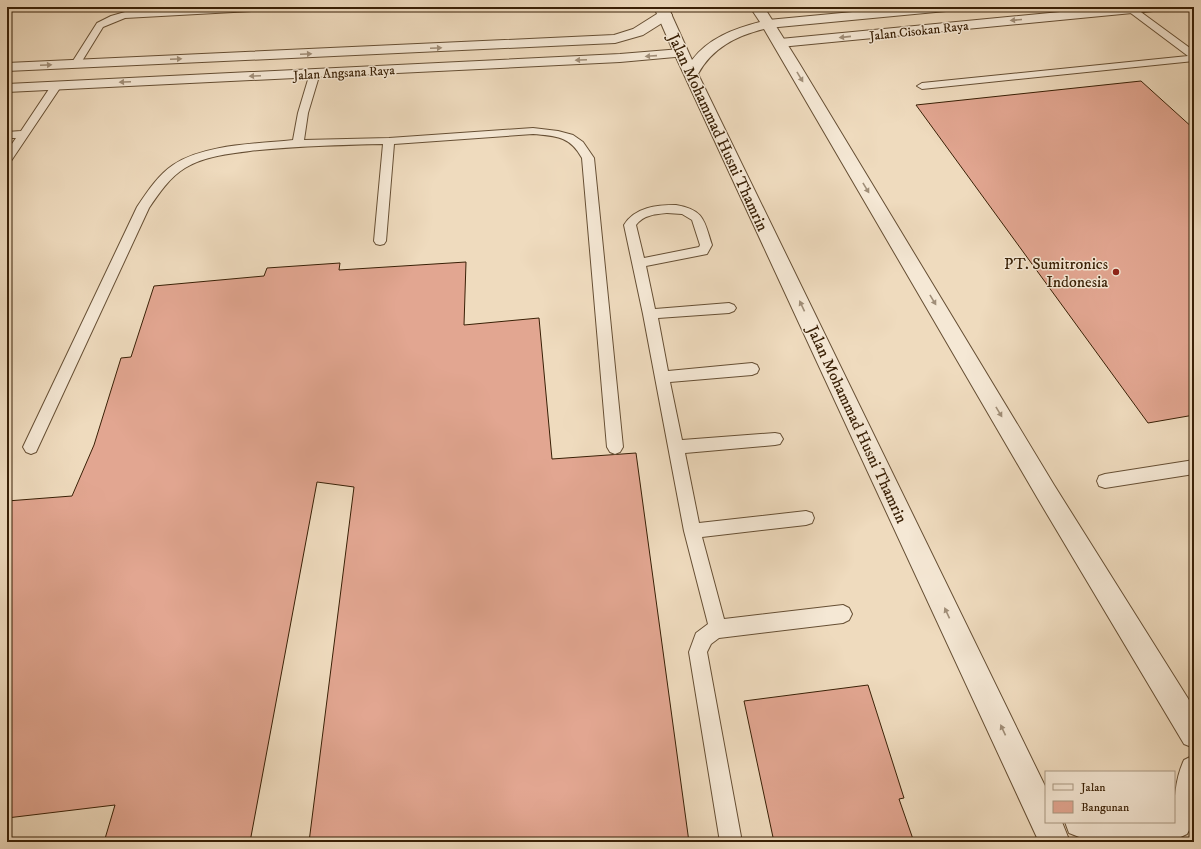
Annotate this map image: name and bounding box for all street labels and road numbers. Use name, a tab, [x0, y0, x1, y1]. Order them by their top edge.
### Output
street label: Jalan Cisokan Raya	[868, 18, 970, 44]
street label: Jalan Mohammad Husni Thamrin	[663, 29, 773, 235]
street label: Jalan Angsana Raya	[292, 62, 396, 84]
street label: Jalan Mohammad Husni Thamrin	[802, 321, 912, 527]

